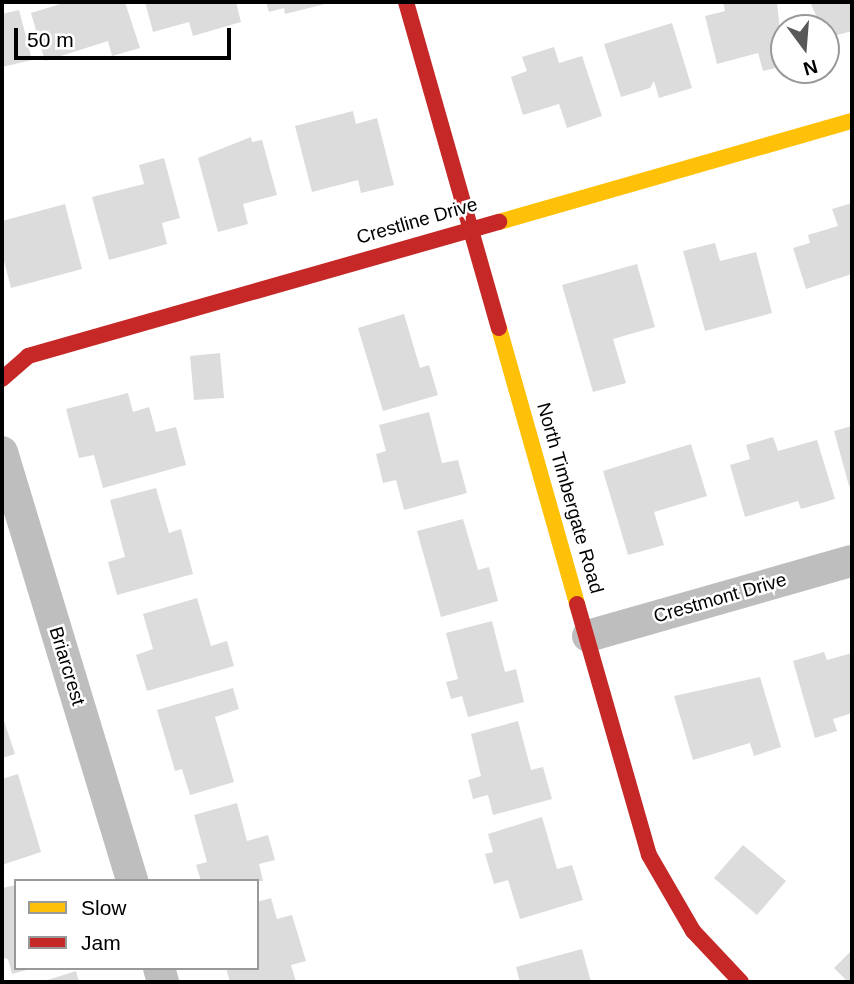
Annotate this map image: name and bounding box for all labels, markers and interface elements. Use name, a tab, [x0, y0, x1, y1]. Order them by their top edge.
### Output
scale bar	[18, 14, 234, 58]
north arrow	[770, 14, 840, 84]
text: 50 m	[27, 28, 74, 51]
text: N	[801, 56, 820, 80]
street label: Crestline Drive	[354, 193, 480, 249]
street label: North Timbergate Road	[532, 400, 608, 596]
street label: Crestmont Drive	[651, 568, 789, 628]
street label: Briarcrest	[44, 624, 90, 708]
legend	[14, 879, 259, 970]
text: Slow	[81, 896, 127, 919]
text: Jam	[81, 931, 121, 954]

